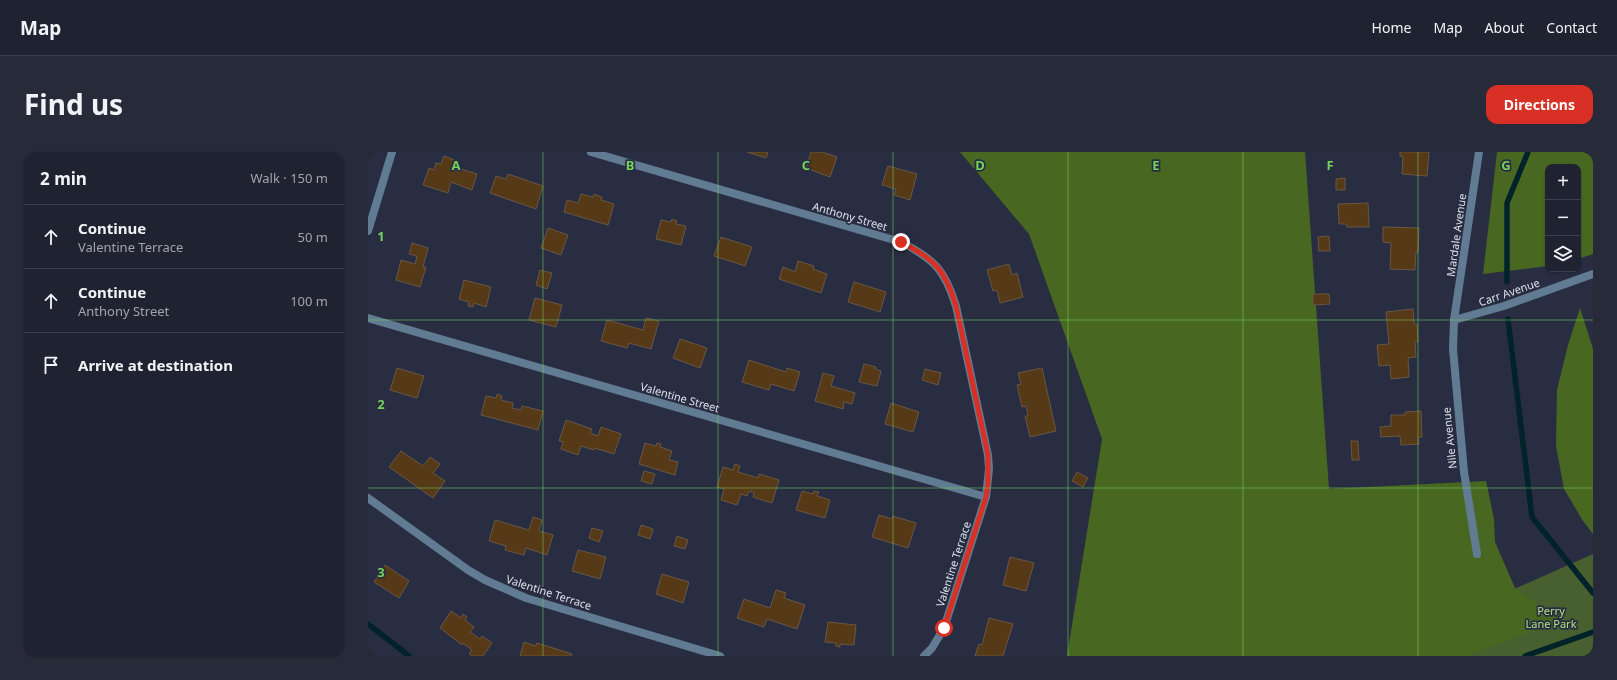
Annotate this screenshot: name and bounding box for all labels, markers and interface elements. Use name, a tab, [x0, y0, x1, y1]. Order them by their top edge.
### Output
text: Map	[20, 15, 61, 41]
text: Home	[1372, 18, 1411, 37]
text: Map	[1433, 18, 1463, 37]
text: About	[1485, 18, 1524, 37]
text: Contact	[1546, 18, 1597, 37]
text: Find us	[24, 85, 123, 123]
button: Directions	[1486, 85, 1593, 124]
text: A	[452, 156, 461, 174]
text: B	[626, 156, 634, 174]
text: C	[802, 156, 810, 174]
text: D	[975, 156, 985, 174]
text: E	[1152, 156, 1160, 174]
text: F	[1326, 156, 1334, 174]
text: G	[1501, 156, 1511, 174]
map controls	[1545, 164, 1581, 272]
button: +	[1545, 164, 1581, 200]
text: 2 min	[40, 167, 87, 190]
text: Walk · 150 m	[250, 169, 328, 187]
street label: Mardale Avenue	[1443, 192, 1469, 278]
street label: Anthony Street	[811, 198, 889, 234]
button: −	[1545, 200, 1581, 236]
text: Continue	[78, 218, 146, 238]
icon: ahead	[40, 226, 62, 248]
text: 1	[377, 227, 385, 245]
text: 50 m	[298, 228, 328, 246]
route end	[892, 233, 910, 251]
button: layers	[1545, 236, 1581, 272]
text: Valentine Terrace	[78, 238, 183, 256]
street label: Carr Avenue	[1476, 275, 1542, 309]
text: Continue	[78, 282, 146, 302]
icon: ahead	[40, 290, 62, 312]
text: 100 m	[290, 292, 328, 310]
text: Anthony Street	[78, 302, 169, 320]
icon: arrive	[40, 354, 62, 376]
text: Arrive at destination	[78, 355, 233, 375]
street label: Valentine Street	[639, 379, 721, 415]
text: 2	[377, 395, 385, 413]
street label: Nile Avenue	[1438, 407, 1460, 469]
street label: Valentine Terrace	[932, 519, 974, 609]
text: 3	[377, 563, 385, 581]
street label: Valentine Terrace	[504, 571, 594, 613]
park label: Perry Lane Park	[1525, 603, 1577, 631]
route start	[935, 619, 953, 637]

